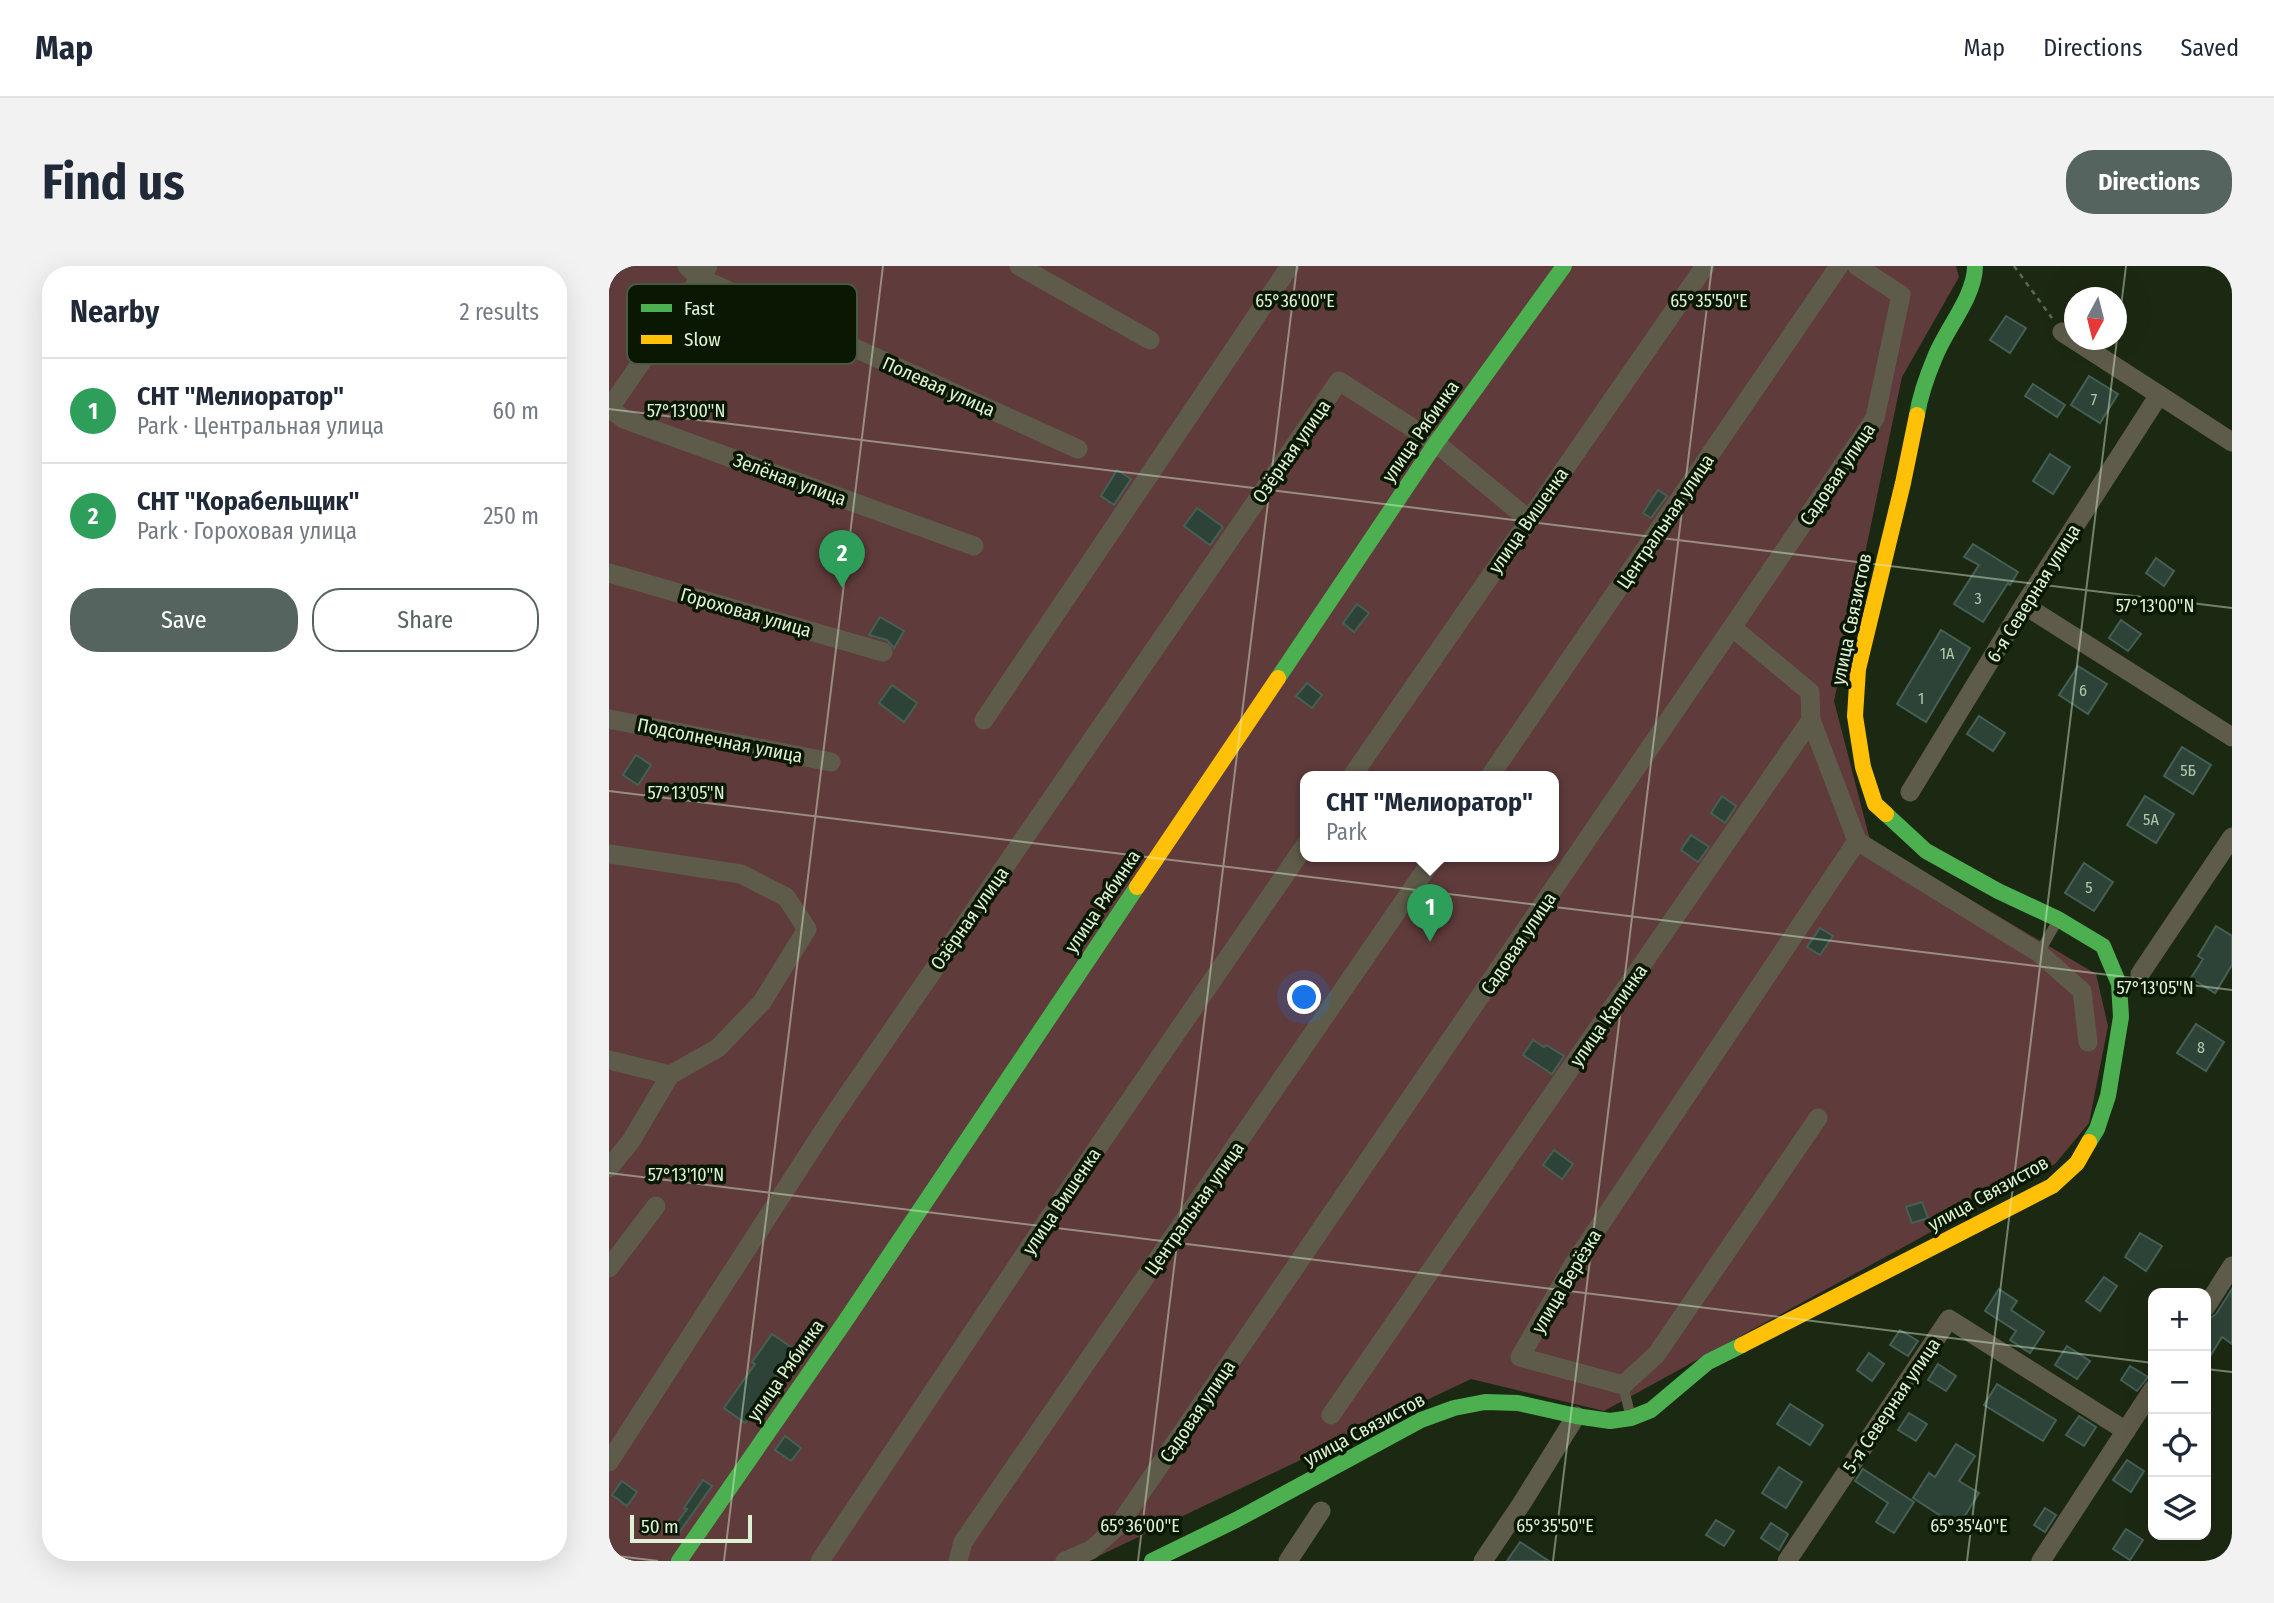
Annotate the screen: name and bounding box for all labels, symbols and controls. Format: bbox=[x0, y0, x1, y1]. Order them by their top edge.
text: Map bbox=[35, 28, 93, 68]
text: Map bbox=[1964, 34, 2005, 62]
text: Directions bbox=[2043, 34, 2142, 62]
text: Saved bbox=[2180, 34, 2239, 62]
button: Directions bbox=[2066, 150, 2232, 214]
text: Find us bbox=[42, 153, 185, 212]
legend bbox=[627, 284, 857, 364]
north arrow bbox=[2064, 287, 2127, 350]
text: 65°36'00"E bbox=[1255, 290, 1335, 312]
text: 65°35'50"E bbox=[1670, 290, 1748, 312]
text: Nearby bbox=[70, 294, 159, 330]
text: Fast bbox=[684, 297, 715, 320]
text: 2 results bbox=[459, 298, 539, 326]
text: Slow bbox=[684, 328, 721, 351]
street label: Полевая улица bbox=[879, 351, 999, 421]
street label: улица Рябинка bbox=[1377, 376, 1464, 487]
text: СНТ "Мелиоратор" bbox=[137, 381, 344, 412]
house number: 7 bbox=[2091, 390, 2098, 409]
street label: Озёрная улица bbox=[1247, 395, 1335, 507]
text: 1 bbox=[88, 397, 98, 425]
text: 60 m bbox=[493, 397, 539, 425]
text: 57°13'00"N bbox=[647, 400, 725, 422]
text: Park · Центральная улица bbox=[137, 412, 384, 440]
street label: Садовая улица bbox=[1795, 419, 1880, 530]
street label: Зелёная улица bbox=[730, 448, 849, 511]
street label: Центральная улица bbox=[1612, 450, 1719, 593]
street label: улица Вишенка bbox=[1484, 463, 1573, 578]
text: СНТ "Корабельщик" bbox=[137, 486, 360, 517]
text: 2 bbox=[88, 502, 98, 530]
text: 250 m bbox=[483, 502, 539, 530]
text: Park · Гороховая улица bbox=[137, 517, 357, 545]
street label: 6-я Северная улица bbox=[1982, 520, 2085, 667]
pin: 2 bbox=[819, 530, 865, 588]
street label: улица Связистов bbox=[1826, 551, 1877, 687]
street label: Гороховая улица bbox=[678, 583, 814, 642]
button: Save bbox=[70, 588, 298, 652]
button: Share bbox=[312, 588, 539, 652]
house number: 3 bbox=[1974, 589, 1982, 608]
text: 57°13'00"N bbox=[2116, 595, 2194, 617]
house number: 1А bbox=[1940, 644, 1955, 663]
house number: 6 bbox=[2079, 681, 2087, 700]
house number: 1 bbox=[1918, 689, 1924, 708]
street label: Подсолнечная улица bbox=[635, 713, 805, 768]
house number: 5Б bbox=[2180, 761, 2196, 780]
popup bbox=[1300, 771, 1559, 862]
text: 57°13'05"N bbox=[647, 782, 725, 804]
text: СНТ "Мелиоратор" bbox=[1326, 787, 1533, 818]
house number: 5А bbox=[2143, 810, 2159, 829]
text: Park bbox=[1326, 818, 1367, 846]
street label: улица Рябинка bbox=[1060, 846, 1145, 957]
street label: Озёрная улица bbox=[925, 862, 1013, 974]
house number: 5 bbox=[2085, 878, 2093, 897]
pin: 1 bbox=[1407, 884, 1453, 942]
street label: Садовая улица bbox=[1476, 888, 1561, 999]
street label: улица Калинка bbox=[1565, 960, 1652, 1071]
text: 57°13'05"N bbox=[2116, 977, 2194, 999]
your location bbox=[1287, 980, 1321, 1014]
house number: 8 bbox=[2197, 1038, 2205, 1057]
street label: Центральная улица bbox=[1140, 1137, 1249, 1279]
street label: улица Вишенка bbox=[1017, 1144, 1106, 1259]
street label: улица Связистов bbox=[1924, 1151, 2052, 1236]
text: 57°13'10"N bbox=[648, 1164, 724, 1186]
street label: улица Берёзка bbox=[1526, 1225, 1606, 1337]
map controls bbox=[2148, 1288, 2211, 1540]
button: + bbox=[2148, 1288, 2211, 1351]
street label: улица Рябинка bbox=[742, 1315, 829, 1426]
street label: 5-я Северная улица bbox=[1838, 1333, 1945, 1477]
button: − bbox=[2148, 1351, 2211, 1414]
street label: Садовая улица bbox=[1155, 1356, 1240, 1467]
street label: улица Связистов bbox=[1300, 1388, 1429, 1471]
button: locate bbox=[2148, 1414, 2211, 1477]
button: layers bbox=[2148, 1477, 2211, 1540]
scale bar bbox=[630, 1512, 753, 1544]
text: 50 m bbox=[641, 1515, 679, 1538]
text: 65°36'00"E bbox=[1100, 1515, 1180, 1537]
text: 65°35'50"E bbox=[1516, 1515, 1594, 1537]
text: 65°35'40"E bbox=[1930, 1515, 2008, 1537]

